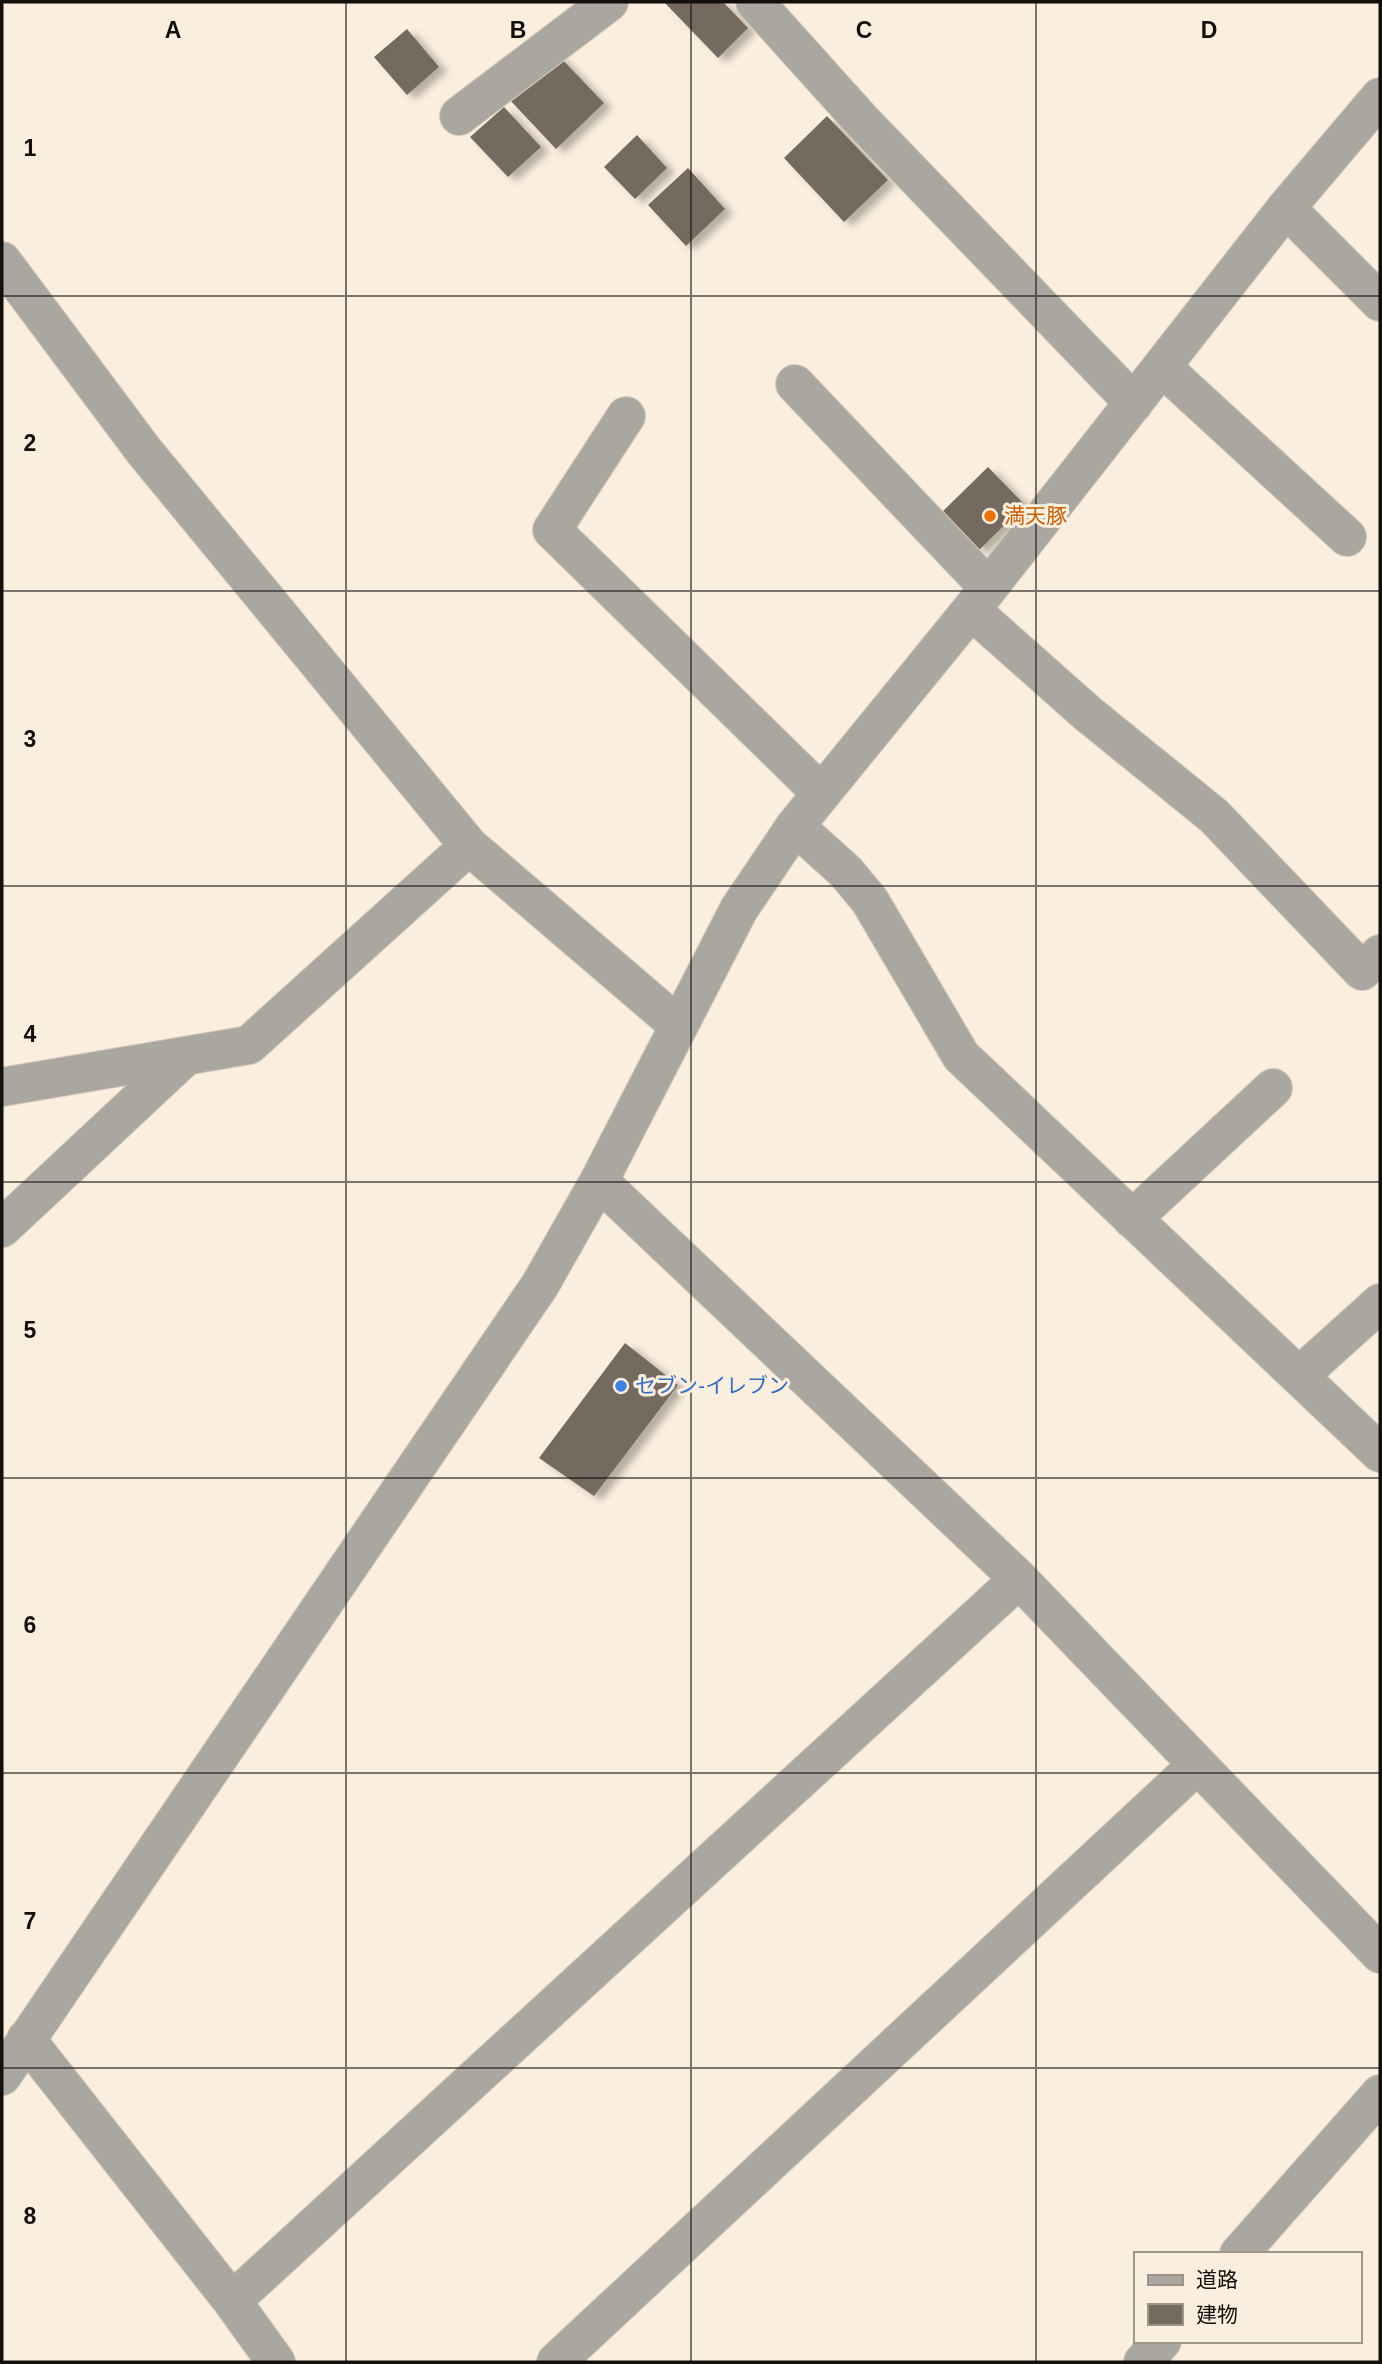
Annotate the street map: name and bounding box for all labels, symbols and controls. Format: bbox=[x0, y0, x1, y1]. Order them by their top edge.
text: A bbox=[165, 17, 181, 43]
text: B bbox=[510, 17, 526, 43]
text: C bbox=[856, 17, 872, 43]
text: D bbox=[1201, 17, 1217, 43]
text: 1 bbox=[24, 135, 37, 161]
text: 2 bbox=[24, 430, 36, 456]
place label: 満天豚 bbox=[1004, 504, 1067, 527]
marker: 満天豚 bbox=[982, 508, 998, 524]
text: 3 bbox=[24, 726, 36, 752]
text: 4 bbox=[24, 1021, 37, 1047]
text: 5 bbox=[24, 1317, 37, 1343]
place label: セブン-イレブン bbox=[635, 1374, 789, 1397]
marker: セブン-イレブン bbox=[613, 1378, 629, 1394]
text: 6 bbox=[24, 1612, 36, 1638]
text: 7 bbox=[24, 1908, 36, 1934]
text: 8 bbox=[24, 2203, 37, 2229]
legend bbox=[1134, 2252, 1361, 2343]
text: 道路 bbox=[1196, 2268, 1238, 2291]
text: 建物 bbox=[1196, 2303, 1238, 2326]

